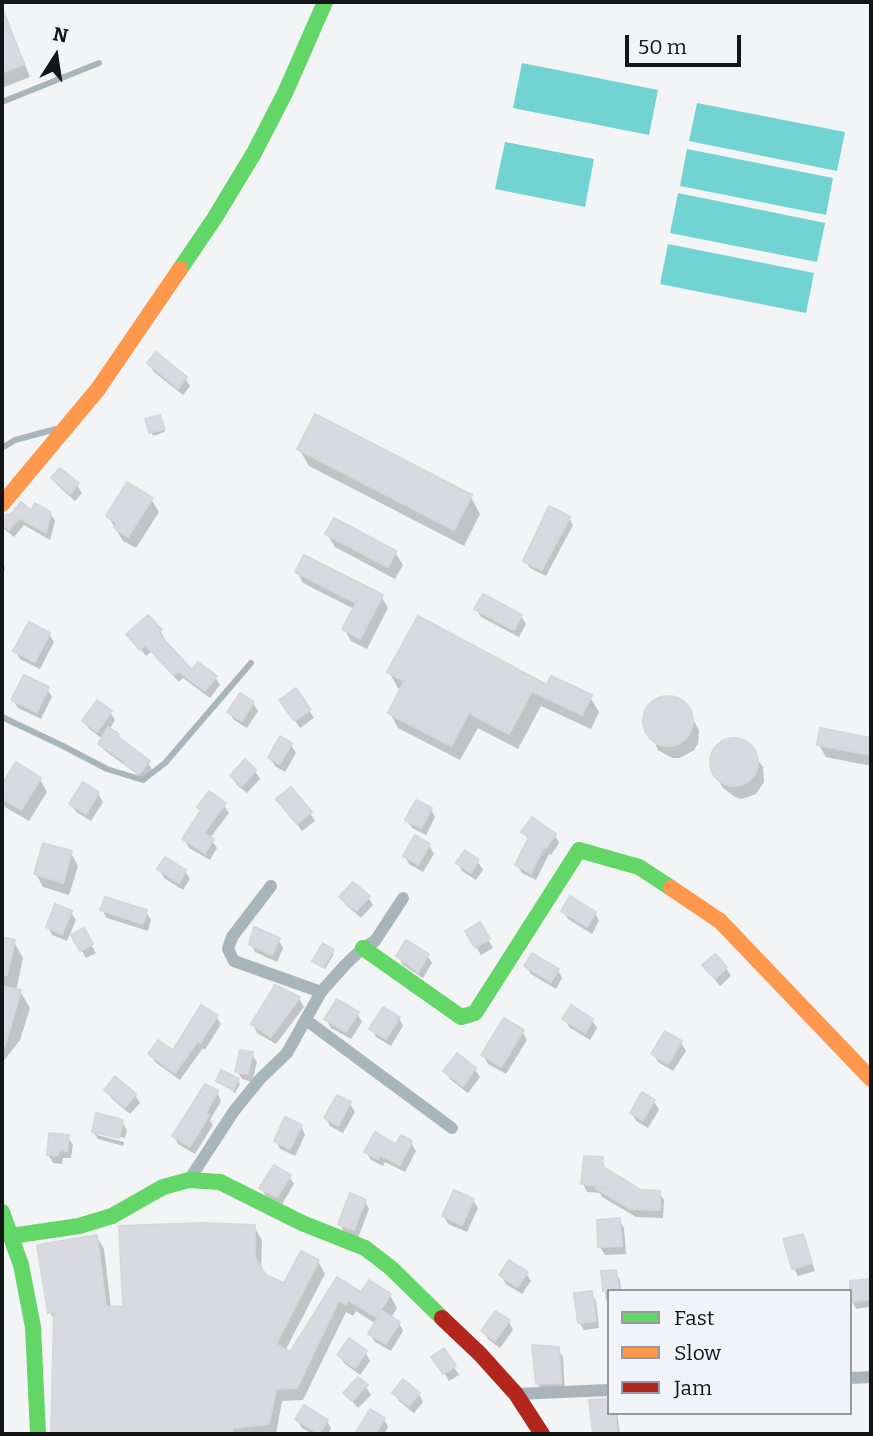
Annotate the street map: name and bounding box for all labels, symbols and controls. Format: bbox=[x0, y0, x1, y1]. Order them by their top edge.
north arrow bbox=[21, 21, 91, 91]
scale bar bbox=[628, 21, 744, 65]
text: N bbox=[51, 22, 70, 48]
text: 50 m bbox=[638, 34, 687, 60]
legend bbox=[607, 1289, 852, 1415]
text: Fast bbox=[674, 1305, 714, 1331]
text: Slow bbox=[674, 1340, 721, 1366]
text: Jam bbox=[674, 1375, 712, 1401]

